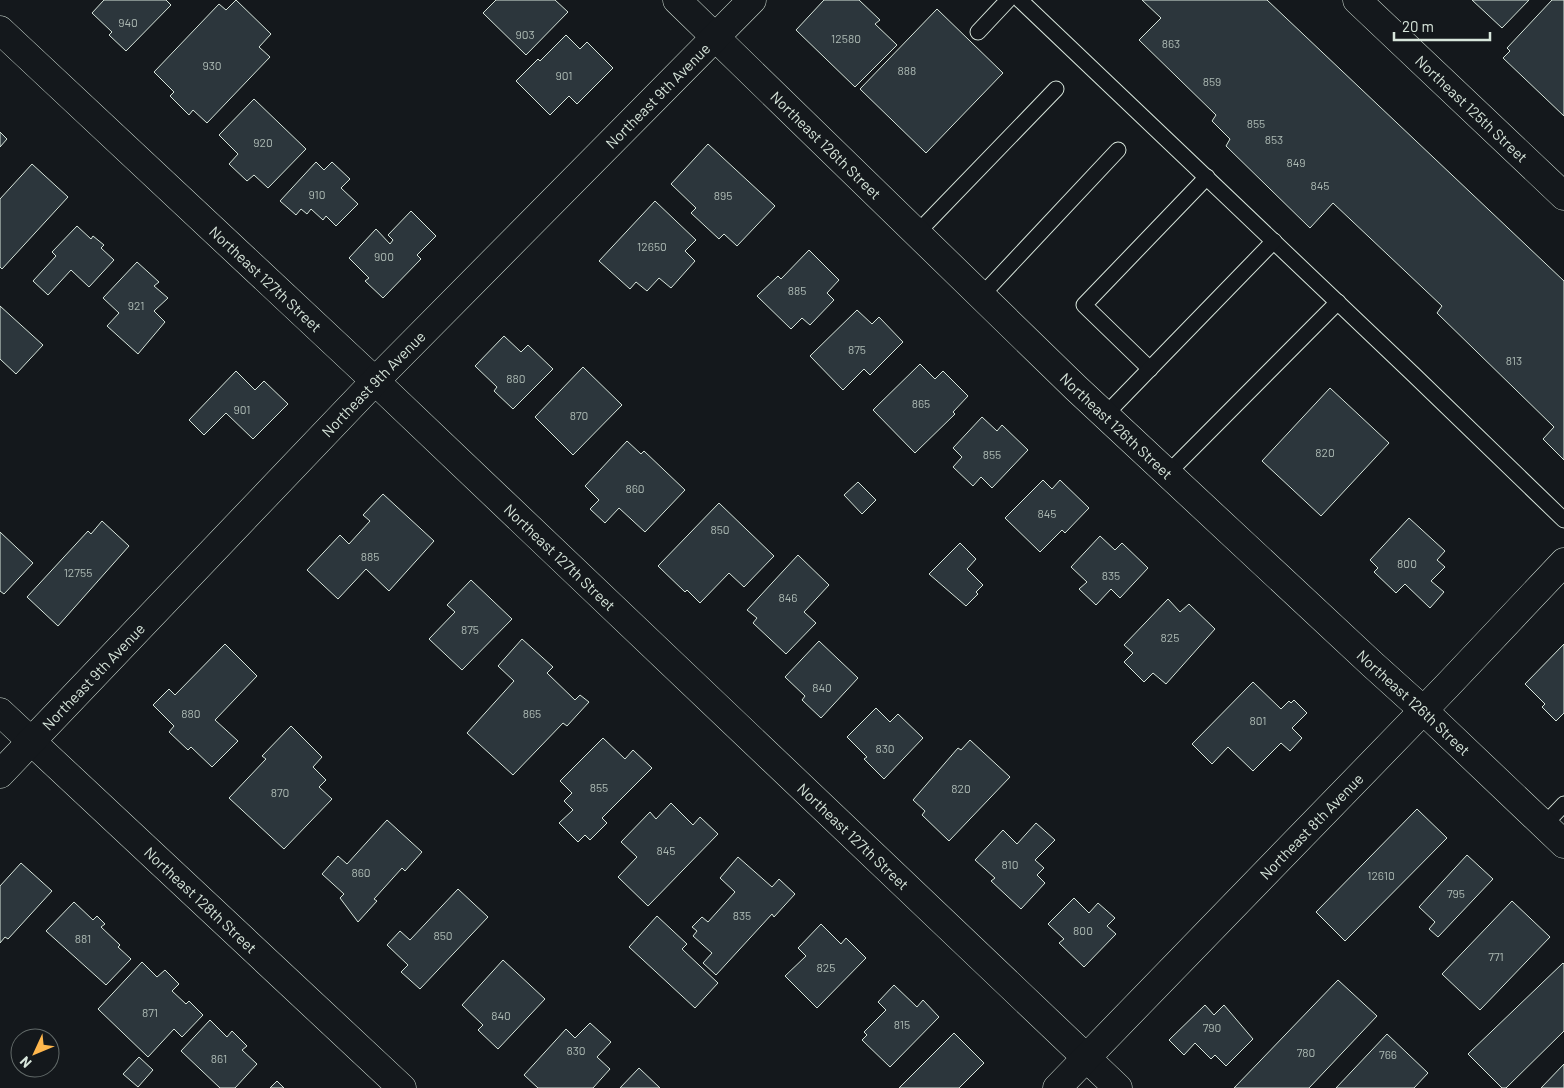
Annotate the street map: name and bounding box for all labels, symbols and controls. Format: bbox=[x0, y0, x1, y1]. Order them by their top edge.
scale bar bbox=[1394, 10, 1490, 42]
house number: 940 bbox=[118, 15, 138, 29]
text: 20 m bbox=[1402, 17, 1434, 35]
house number: 903 bbox=[515, 27, 535, 41]
house number: 12580 bbox=[831, 31, 861, 45]
house number: 863 bbox=[1162, 36, 1180, 50]
street label: Northeast 9th Avenue bbox=[602, 39, 714, 152]
street label: Northeast 125th Street bbox=[1412, 51, 1531, 166]
house number: 930 bbox=[202, 58, 222, 72]
house number: 888 bbox=[898, 63, 916, 77]
house number: 901 bbox=[556, 68, 572, 82]
house number: 859 bbox=[1203, 74, 1221, 88]
street label: Northeast 126th Street bbox=[767, 87, 885, 203]
house number: 855 bbox=[1247, 116, 1265, 130]
house number: 853 bbox=[1265, 132, 1283, 146]
house number: 920 bbox=[253, 135, 273, 149]
house number: 849 bbox=[1286, 155, 1306, 169]
house number: 845 bbox=[1310, 178, 1330, 192]
house number: 910 bbox=[309, 187, 326, 201]
house number: 895 bbox=[714, 188, 732, 202]
street label: Northeast 127th Street bbox=[206, 222, 325, 335]
house number: 12650 bbox=[637, 239, 667, 253]
house number: 900 bbox=[374, 249, 394, 263]
house number: 885 bbox=[788, 283, 806, 297]
house number: 921 bbox=[128, 298, 144, 312]
street label: Northeast 9th Avenue bbox=[318, 327, 429, 440]
house number: 875 bbox=[848, 342, 866, 356]
house number: 813 bbox=[1506, 353, 1522, 367]
street label: Northeast 126th Street bbox=[1057, 369, 1177, 483]
house number: 880 bbox=[506, 371, 526, 385]
house number: 865 bbox=[912, 396, 930, 410]
house number: 901 bbox=[234, 402, 250, 416]
house number: 870 bbox=[570, 408, 588, 422]
house number: 820 bbox=[1315, 445, 1335, 459]
house number: 855 bbox=[983, 447, 1001, 461]
house number: 860 bbox=[625, 481, 645, 495]
street label: Northeast 127th Street bbox=[501, 500, 619, 614]
house number: 845 bbox=[1037, 506, 1057, 520]
house number: 850 bbox=[710, 522, 730, 536]
house number: 885 bbox=[361, 549, 379, 563]
house number: 800 bbox=[1397, 556, 1417, 570]
house number: 12755 bbox=[64, 565, 92, 579]
house number: 835 bbox=[1102, 568, 1120, 582]
house number: 846 bbox=[778, 590, 798, 604]
street label: Northeast 9th Avenue bbox=[38, 619, 148, 733]
house number: 875 bbox=[461, 622, 479, 636]
house number: 825 bbox=[1161, 630, 1179, 644]
street label: Northeast 126th Street bbox=[1353, 646, 1474, 759]
house number: 840 bbox=[812, 680, 832, 694]
house number: 880 bbox=[181, 706, 201, 720]
house number: 865 bbox=[523, 706, 541, 720]
house number: 801 bbox=[1250, 713, 1266, 727]
house number: 830 bbox=[875, 741, 895, 755]
street label: Northeast 8th Avenue bbox=[1256, 769, 1367, 883]
street label: Northeast 127th Street bbox=[794, 779, 913, 893]
house number: 855 bbox=[590, 780, 608, 794]
house number: 820 bbox=[951, 781, 971, 795]
house number: 870 bbox=[271, 785, 289, 799]
street label: Northeast 128th Street bbox=[141, 843, 261, 957]
house number: 845 bbox=[656, 843, 676, 857]
house number: 810 bbox=[1002, 857, 1018, 871]
house number: 860 bbox=[351, 865, 371, 879]
house number: 12610 bbox=[1367, 868, 1395, 882]
house number: 795 bbox=[1447, 886, 1465, 900]
house number: 835 bbox=[733, 908, 751, 922]
house number: 800 bbox=[1073, 923, 1093, 937]
house number: 850 bbox=[433, 928, 453, 942]
house number: 881 bbox=[75, 931, 91, 945]
house number: 771 bbox=[1488, 949, 1504, 963]
house number: 825 bbox=[817, 960, 835, 974]
house number: 871 bbox=[142, 1005, 158, 1019]
house number: 840 bbox=[491, 1008, 511, 1022]
house number: 815 bbox=[894, 1017, 910, 1031]
house number: 790 bbox=[1203, 1020, 1221, 1034]
north arrow bbox=[10, 1028, 60, 1078]
house number: 830 bbox=[566, 1043, 586, 1057]
house number: 780 bbox=[1297, 1045, 1315, 1059]
house number: 766 bbox=[1379, 1047, 1397, 1061]
house number: 861 bbox=[211, 1051, 227, 1065]
text: N bbox=[16, 1053, 35, 1072]

